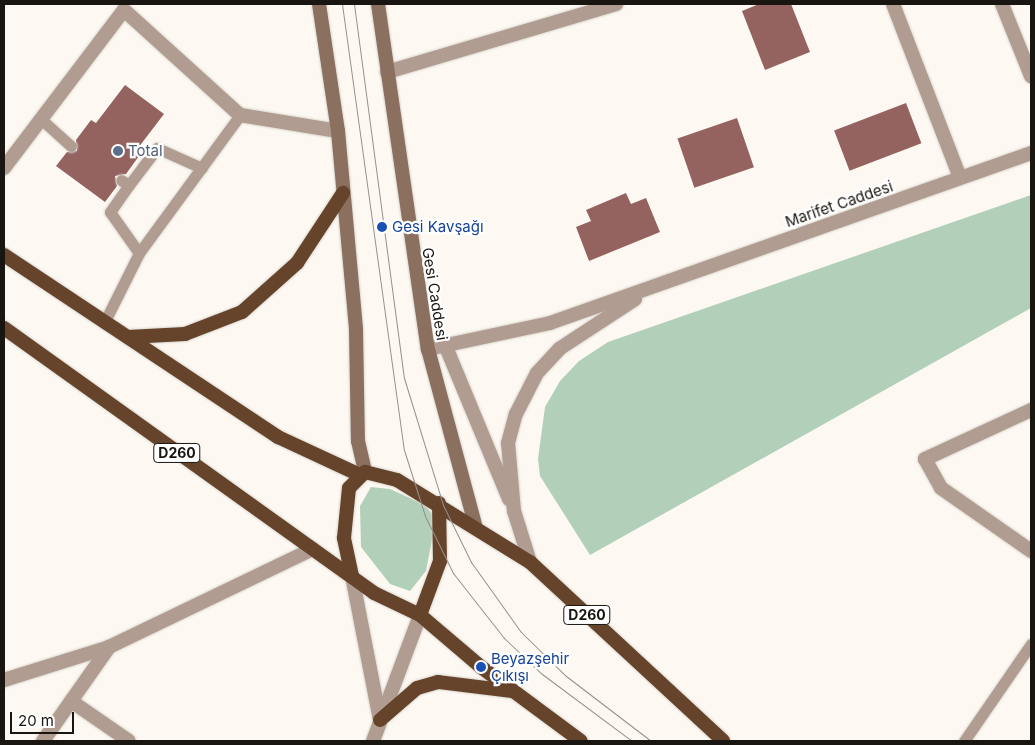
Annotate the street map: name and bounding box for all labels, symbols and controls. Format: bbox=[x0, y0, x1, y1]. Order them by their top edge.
place label: Total bbox=[128, 142, 163, 160]
marker: Total bbox=[112, 145, 124, 157]
street label: Marifet Caddesi bbox=[783, 177, 895, 231]
place label: Gesi Kavşağı bbox=[392, 218, 484, 236]
marker: Gesi Kavşağı bbox=[376, 221, 388, 233]
street label: Gesi Caddesi bbox=[419, 246, 451, 342]
road number: D260 bbox=[153, 442, 201, 464]
road number: D260 bbox=[563, 604, 611, 626]
place label: Beyazşehir Çıkışı bbox=[491, 649, 569, 684]
marker: Beyazşehir Çıkışı bbox=[475, 661, 487, 673]
scale bar bbox=[12, 702, 76, 734]
text: 20 m bbox=[18, 711, 54, 730]

